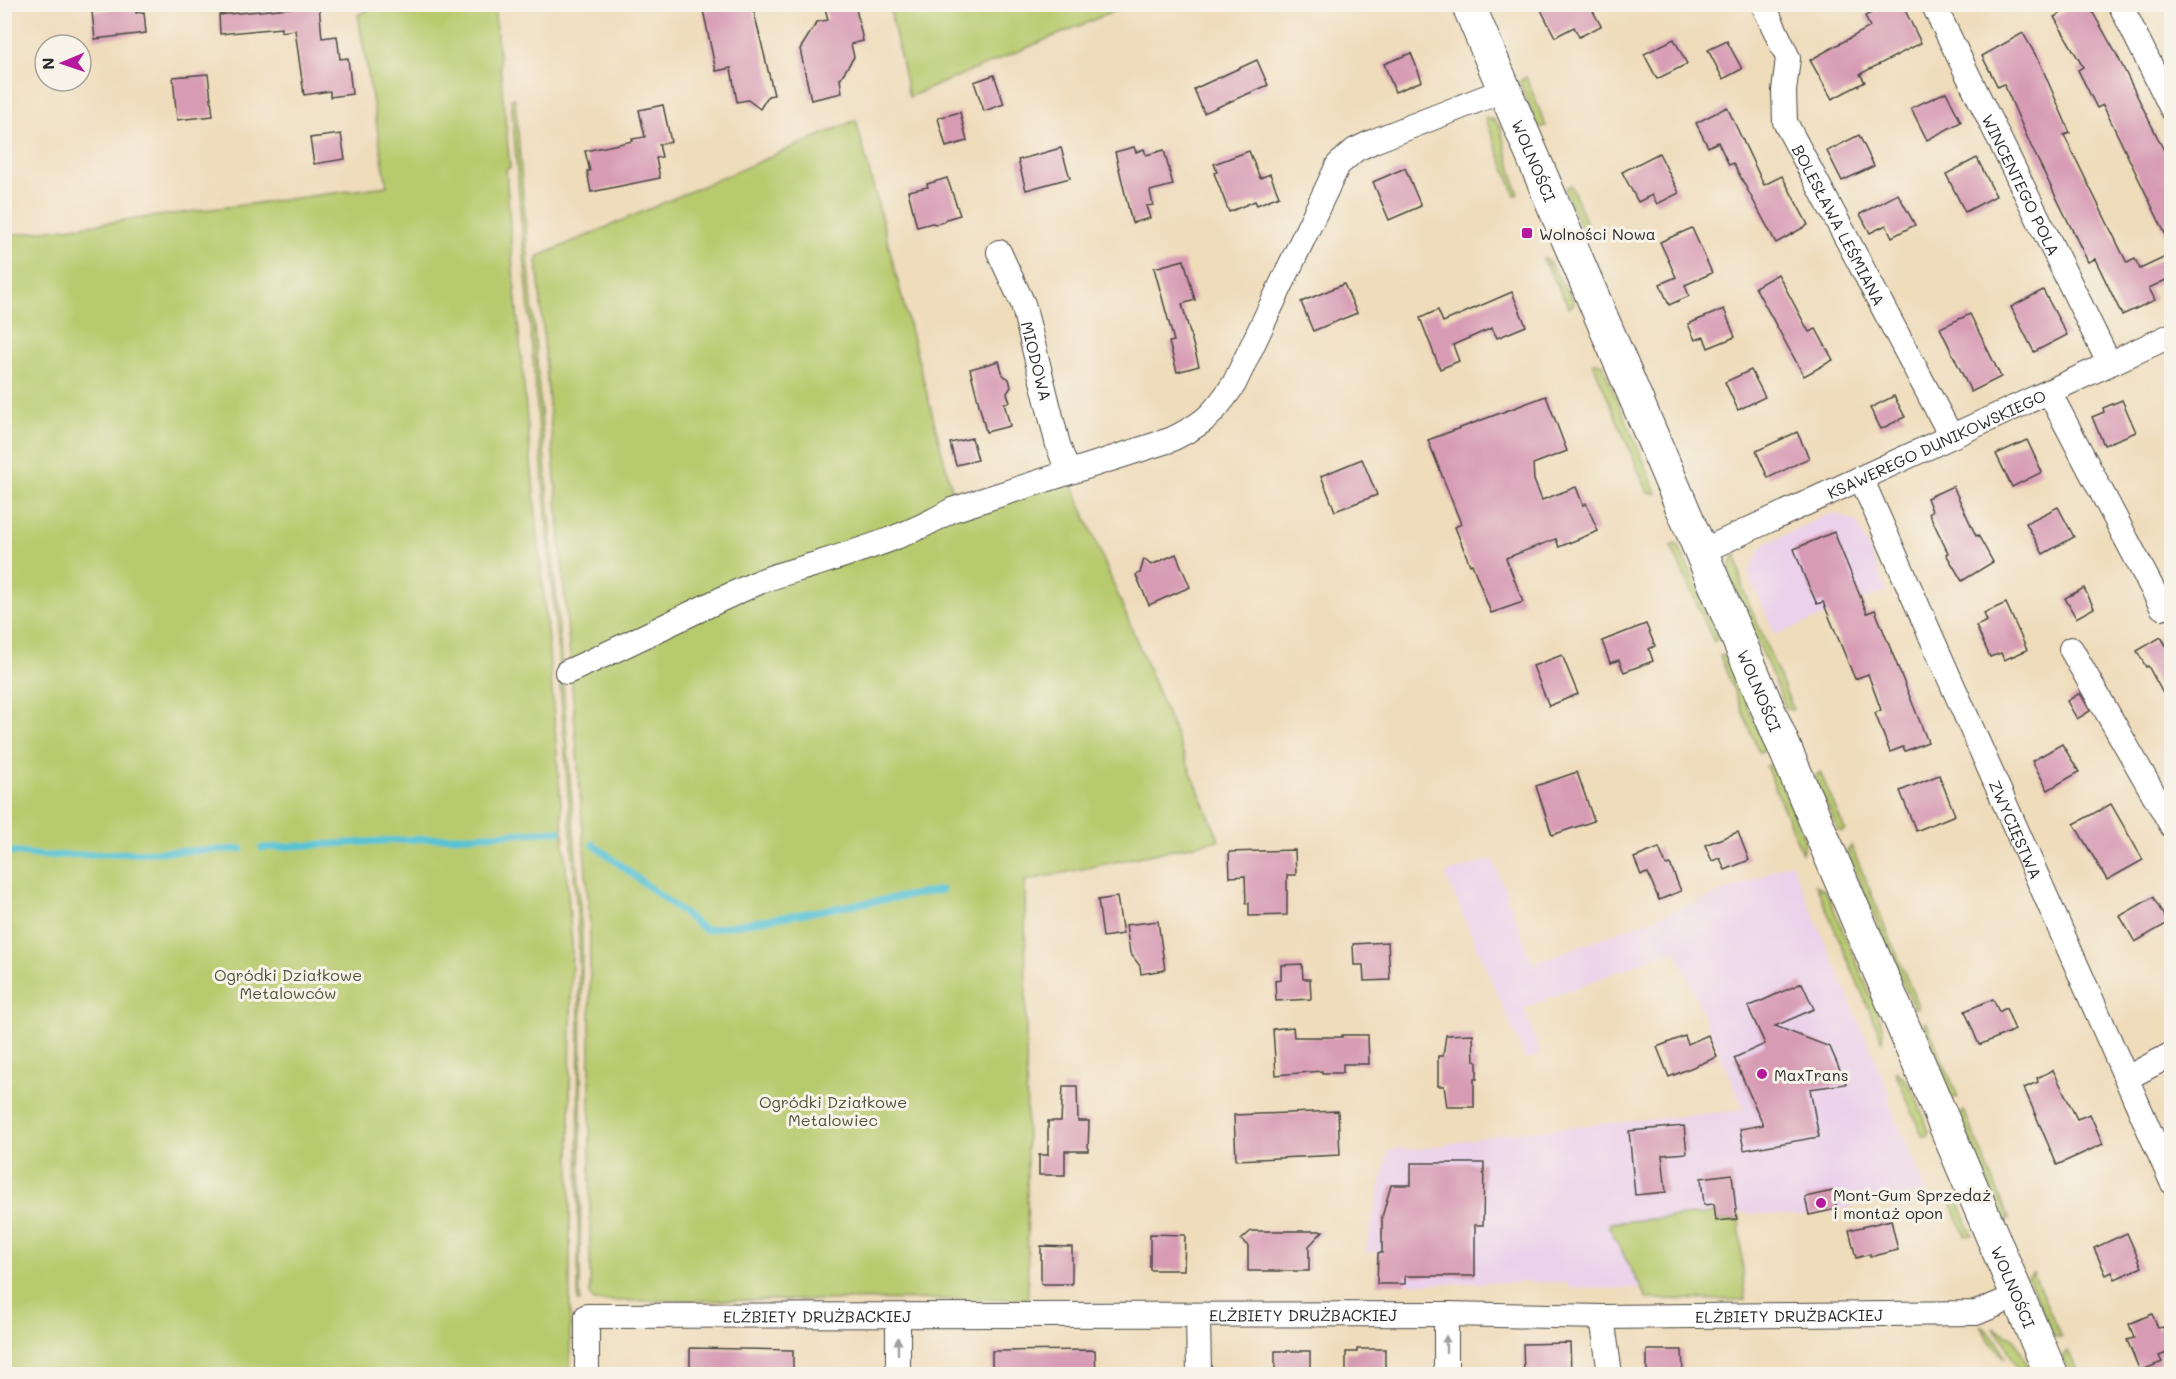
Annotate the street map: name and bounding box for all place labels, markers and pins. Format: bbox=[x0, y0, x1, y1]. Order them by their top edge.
place label: Wolności Nowa bbox=[1539, 223, 1656, 244]
marker: Wolności Nowa bbox=[1520, 226, 1534, 240]
place label: MaxTrans bbox=[1774, 1064, 1848, 1085]
marker: MaxTrans bbox=[1755, 1067, 1769, 1081]
place label: Mont-Gum Sprzedaż i montaż opon bbox=[1833, 1184, 1991, 1223]
marker: Mont-Gum Sprzedaż i montaż opon bbox=[1814, 1196, 1828, 1210]

